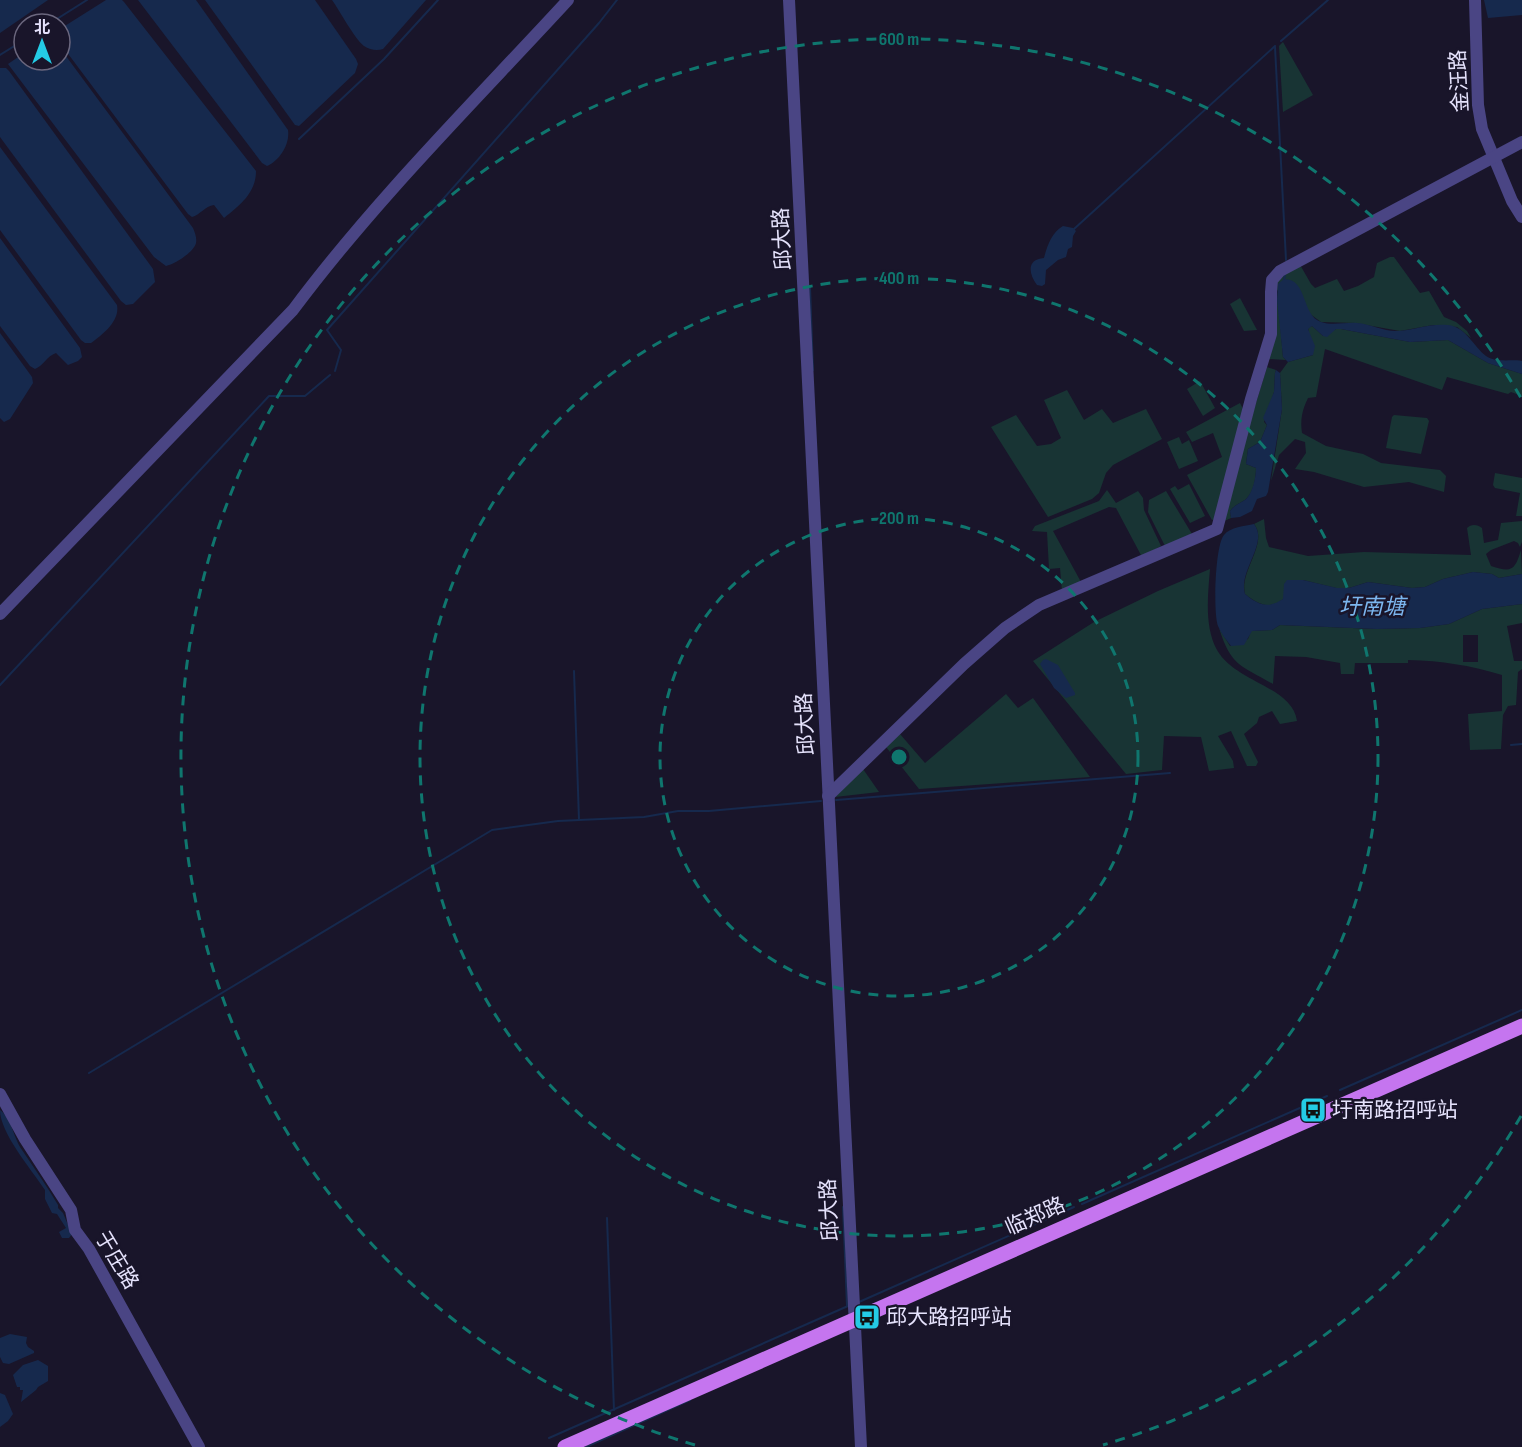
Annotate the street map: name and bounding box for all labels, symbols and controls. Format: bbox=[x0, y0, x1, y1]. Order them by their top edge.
north arrow bbox=[12, 12, 72, 72]
text: 北 bbox=[34, 19, 50, 38]
text: 600 m bbox=[879, 29, 919, 50]
street label: 金汪路 bbox=[1445, 49, 1474, 113]
street label: 邱大路 bbox=[768, 207, 797, 271]
text: 400 m bbox=[879, 268, 919, 289]
text: 200 m bbox=[879, 508, 919, 529]
water label: 圩南塘 bbox=[1339, 594, 1409, 621]
street label: 邱大路 bbox=[791, 692, 820, 756]
centre of rings bbox=[889, 747, 909, 767]
bus stop icon: 圩南路招呼站 bbox=[1298, 1095, 1328, 1125]
place label: 圩南路招呼站 bbox=[1332, 1098, 1458, 1123]
street label: 邱大路 bbox=[815, 1178, 844, 1242]
street label: 临郑路 bbox=[1001, 1192, 1069, 1241]
street label: 于庄路 bbox=[90, 1227, 144, 1294]
bus stop icon: 邱大路招呼站 bbox=[852, 1302, 882, 1332]
place label: 邱大路招呼站 bbox=[886, 1305, 1012, 1330]

